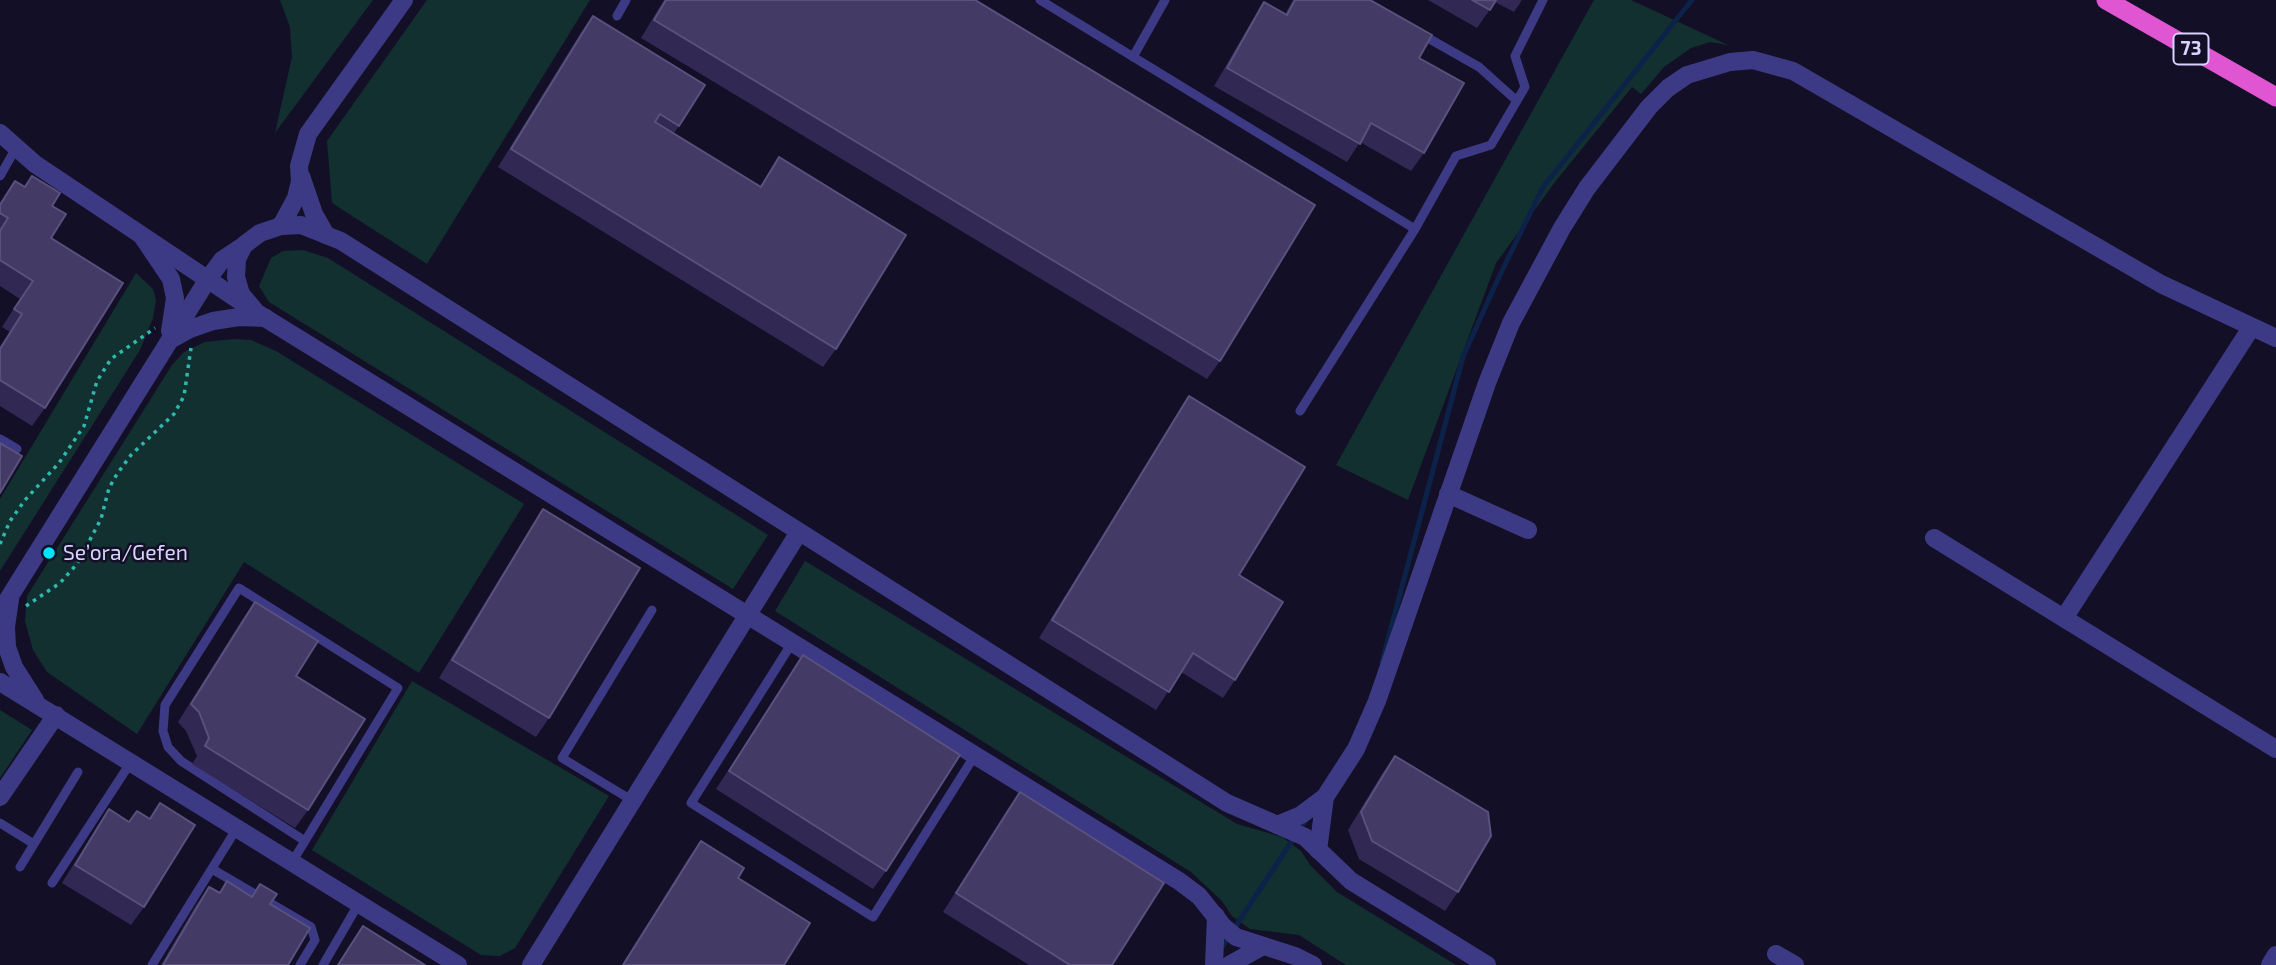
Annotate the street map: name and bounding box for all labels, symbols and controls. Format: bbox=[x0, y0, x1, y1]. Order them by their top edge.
road number: 73 bbox=[2174, 34, 2208, 64]
place label: Se’ora/Gefen bbox=[63, 540, 188, 566]
marker: Se’ora/Gefen bbox=[41, 545, 57, 561]

